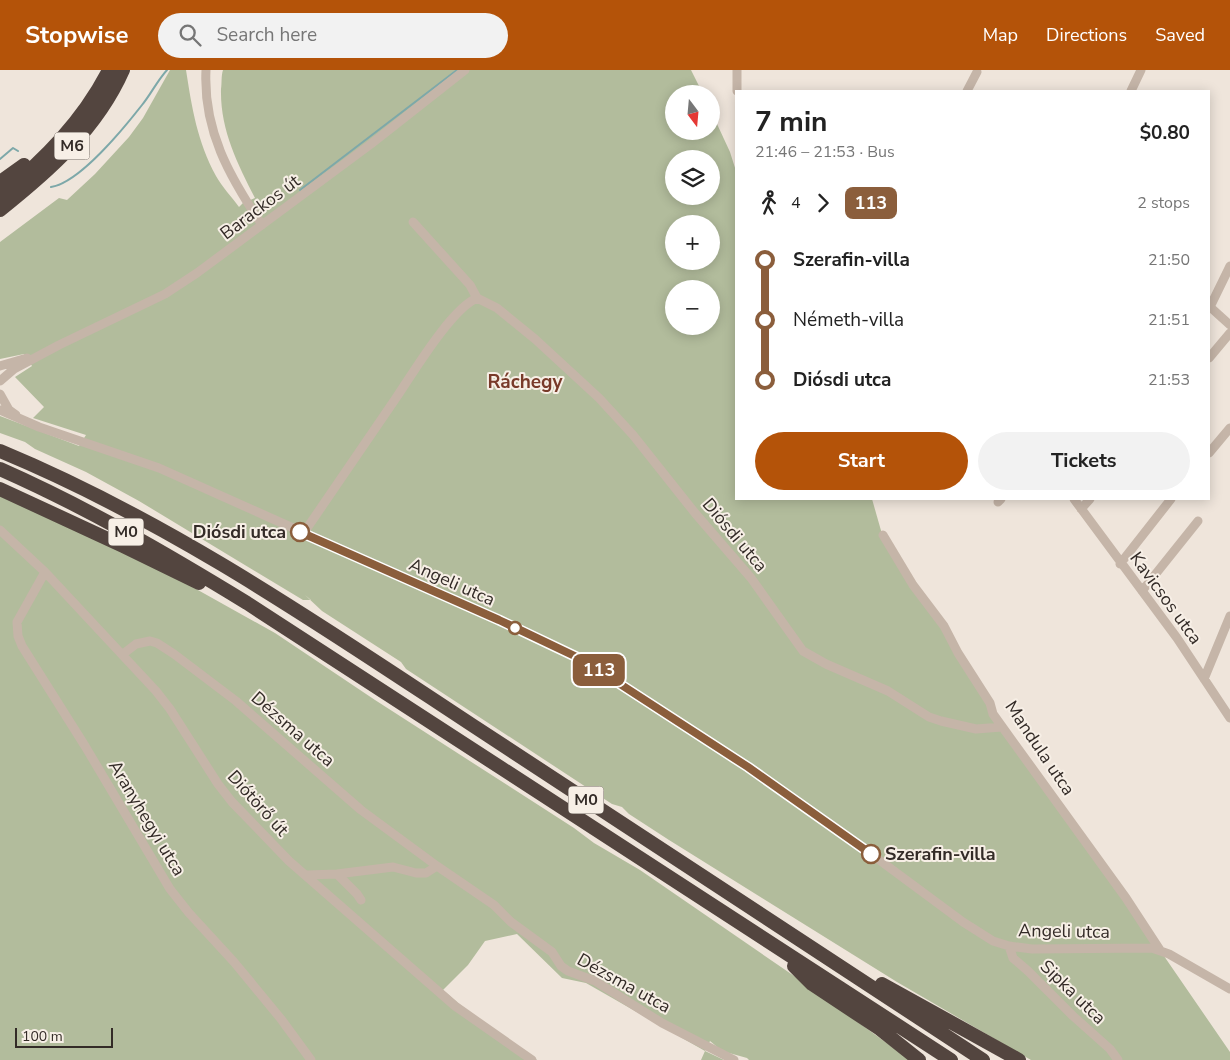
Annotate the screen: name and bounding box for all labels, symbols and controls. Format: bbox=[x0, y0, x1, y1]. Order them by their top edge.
search box bbox=[158, 13, 508, 58]
text: Stopwise bbox=[25, 19, 128, 51]
icon: search bbox=[176, 21, 204, 49]
text: Search here bbox=[216, 22, 317, 48]
text: Map bbox=[983, 23, 1018, 47]
text: Directions bbox=[1046, 23, 1127, 47]
text: Saved bbox=[1155, 23, 1205, 47]
north arrow bbox=[665, 85, 720, 140]
map controls bbox=[665, 85, 720, 335]
text: 7 min bbox=[755, 103, 827, 141]
text: $0.80 bbox=[1140, 120, 1190, 146]
road number: M6 bbox=[54, 132, 90, 160]
text: 21:46 – 21:53 · Bus bbox=[755, 141, 895, 163]
button: layers bbox=[665, 150, 720, 205]
street label: Barackos út bbox=[215, 169, 305, 245]
icon: walk bbox=[755, 189, 783, 217]
icon: forward bbox=[809, 189, 837, 217]
text: 113 bbox=[855, 191, 887, 215]
text: 4 bbox=[791, 192, 801, 214]
text: 2 stops bbox=[1137, 192, 1190, 214]
button: + bbox=[665, 215, 720, 270]
text: Szerafin-villa bbox=[793, 247, 910, 273]
text: 21:50 bbox=[1148, 249, 1190, 271]
button: − bbox=[665, 280, 720, 335]
text: Németh-villa bbox=[793, 307, 904, 333]
text: 21:51 bbox=[1148, 309, 1190, 331]
text: Diósdi utca bbox=[793, 367, 891, 393]
district label: Ráchegy bbox=[487, 369, 564, 395]
text: 21:53 bbox=[1148, 369, 1190, 391]
button: Start bbox=[755, 432, 968, 490]
button: Tickets bbox=[978, 432, 1190, 490]
street label: Diósdi utca bbox=[697, 493, 773, 577]
road number: M0 bbox=[108, 518, 144, 546]
place label: Diósdi utca bbox=[193, 520, 286, 544]
marker: Diósdi utca bbox=[290, 522, 310, 542]
street label: Kavicsos utca bbox=[1124, 547, 1208, 649]
street label: Angeli utca bbox=[405, 552, 499, 612]
unlabelled marker bbox=[508, 621, 522, 635]
line badge: 113 bbox=[570, 654, 628, 686]
text: 113 bbox=[583, 658, 615, 682]
street label: Dézsma utca bbox=[246, 686, 340, 772]
street label: Mandula utca bbox=[999, 696, 1081, 800]
street label: Aranyhegyi utca bbox=[103, 756, 191, 880]
street label: Diótörő út bbox=[222, 765, 294, 842]
road number: M0 bbox=[568, 786, 604, 814]
place label: Szerafin-villa bbox=[885, 842, 996, 866]
marker: Szerafin-villa bbox=[861, 844, 881, 864]
street label: Angeli utca bbox=[1018, 918, 1110, 944]
street label: Dézsma utca bbox=[573, 947, 675, 1019]
street label: Sipka utca bbox=[1035, 955, 1111, 1029]
scale bar bbox=[15, 1025, 112, 1048]
text: 100 m bbox=[22, 1027, 63, 1046]

